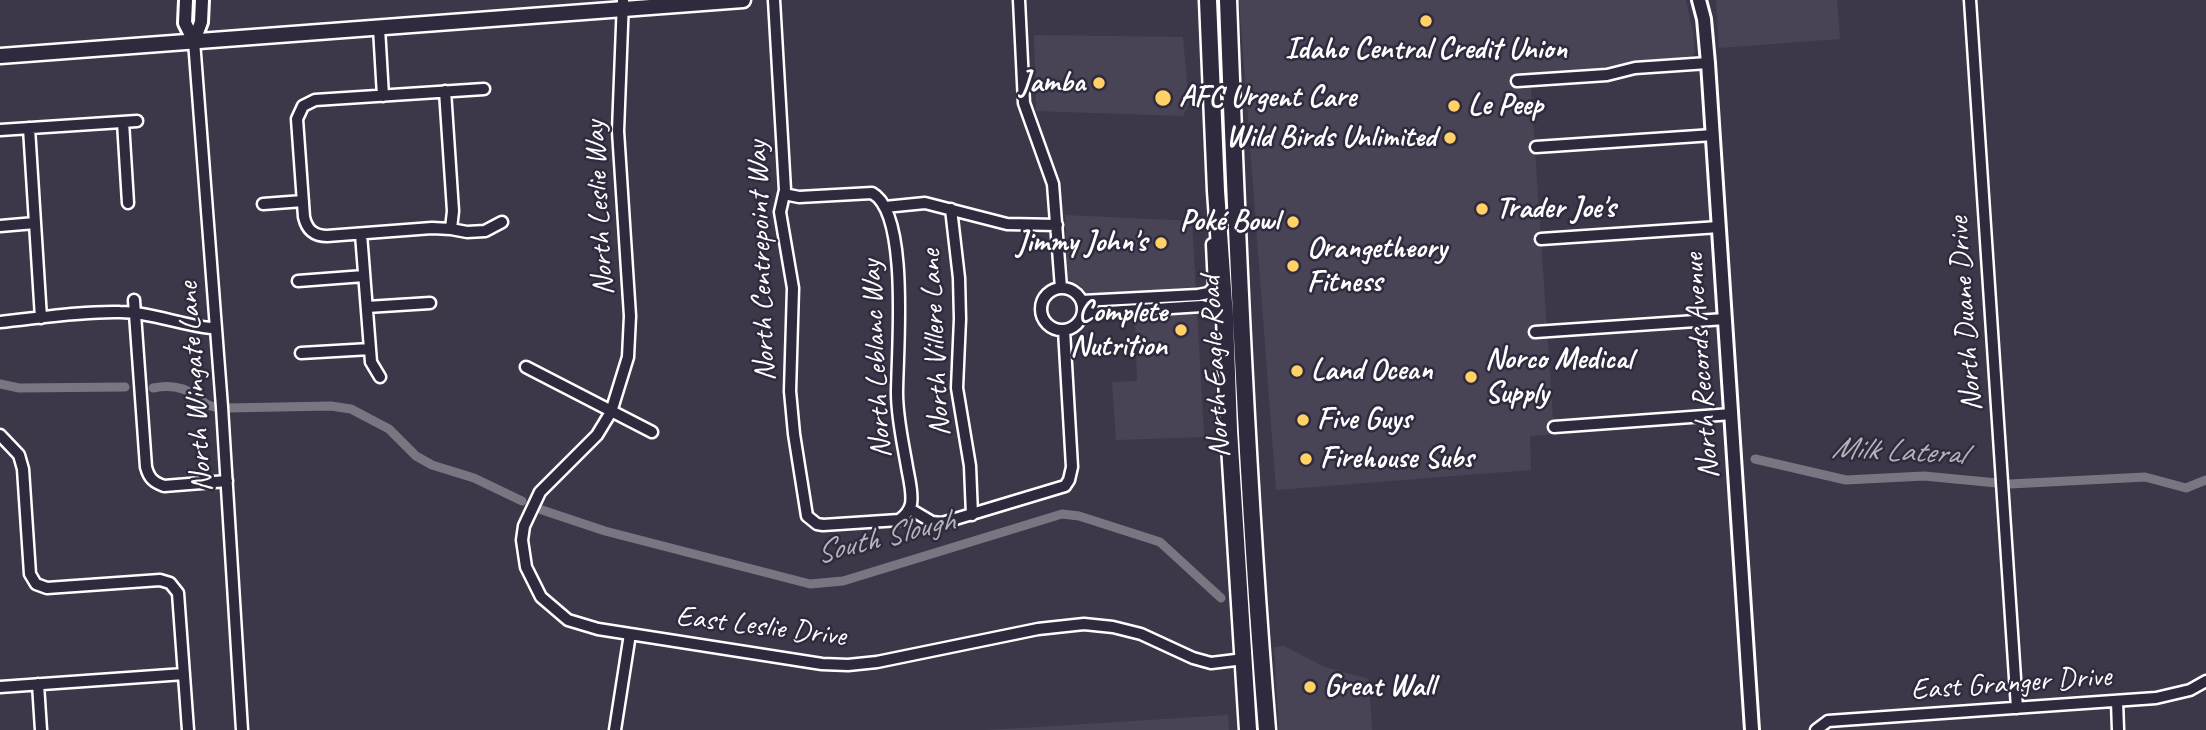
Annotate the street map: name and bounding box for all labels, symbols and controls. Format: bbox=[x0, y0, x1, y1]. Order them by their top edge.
marker: Idaho Central Credit Union bbox=[1418, 13, 1434, 29]
place label: Idaho Central Credit Union bbox=[1285, 32, 1567, 68]
place label: Jamba bbox=[1020, 65, 1085, 101]
marker: Jamba bbox=[1091, 75, 1107, 91]
place label: AFC Urgent Care bbox=[1179, 80, 1356, 116]
marker: AFC Urgent Care bbox=[1153, 88, 1173, 108]
place label: Le Peep bbox=[1468, 88, 1543, 124]
marker: Le Peep bbox=[1446, 98, 1462, 114]
street label: North Leslie Way bbox=[577, 120, 623, 296]
place label: Wild Birds Unlimited bbox=[1226, 120, 1436, 156]
marker: Wild Birds Unlimited bbox=[1442, 130, 1458, 146]
street label: North Centrepoint Way bbox=[740, 140, 784, 382]
place label: Trader Joe's bbox=[1496, 191, 1616, 227]
marker: Trader Joe's bbox=[1474, 201, 1490, 217]
place label: Poké Bowl bbox=[1180, 204, 1279, 240]
marker: Poké Bowl bbox=[1285, 214, 1301, 230]
street label: North Duane Drive bbox=[1941, 215, 1991, 413]
place label: Jimmy John's bbox=[1016, 225, 1147, 261]
place label: Orangetheory Fitness bbox=[1307, 231, 1447, 302]
marker: Jimmy John's bbox=[1153, 235, 1169, 251]
street label: North Villere Lane bbox=[913, 249, 959, 437]
street label: North Records Avenue bbox=[1676, 252, 1728, 480]
marker: Orangetheory Fitness bbox=[1285, 258, 1301, 274]
street label: North Leblanc Way bbox=[854, 259, 900, 459]
street label: North Eagle Road bbox=[1193, 275, 1239, 459]
street label: North Wingate Lane bbox=[171, 281, 221, 493]
place label: Complete Nutrition bbox=[1070, 295, 1167, 366]
marker: Complete Nutrition bbox=[1173, 322, 1189, 338]
place label: Norco Medical Supply bbox=[1485, 342, 1633, 412]
place label: Land Ocean bbox=[1311, 353, 1432, 389]
marker: Land Ocean bbox=[1289, 363, 1305, 379]
marker: Norco Medical Supply bbox=[1463, 369, 1479, 385]
place label: Five Guys bbox=[1317, 402, 1411, 438]
marker: Five Guys bbox=[1295, 412, 1311, 428]
water label: Milk Lateral bbox=[1831, 429, 1965, 475]
place label: Firehouse Subs bbox=[1320, 441, 1473, 477]
marker: Firehouse Subs bbox=[1298, 451, 1314, 467]
water label: South Slough bbox=[812, 502, 958, 574]
street label: East Leslie Drive bbox=[674, 599, 848, 655]
street label: East Granger Drive bbox=[1910, 659, 2112, 709]
place label: Great Wall bbox=[1324, 669, 1435, 705]
marker: Great Wall bbox=[1302, 679, 1318, 695]

